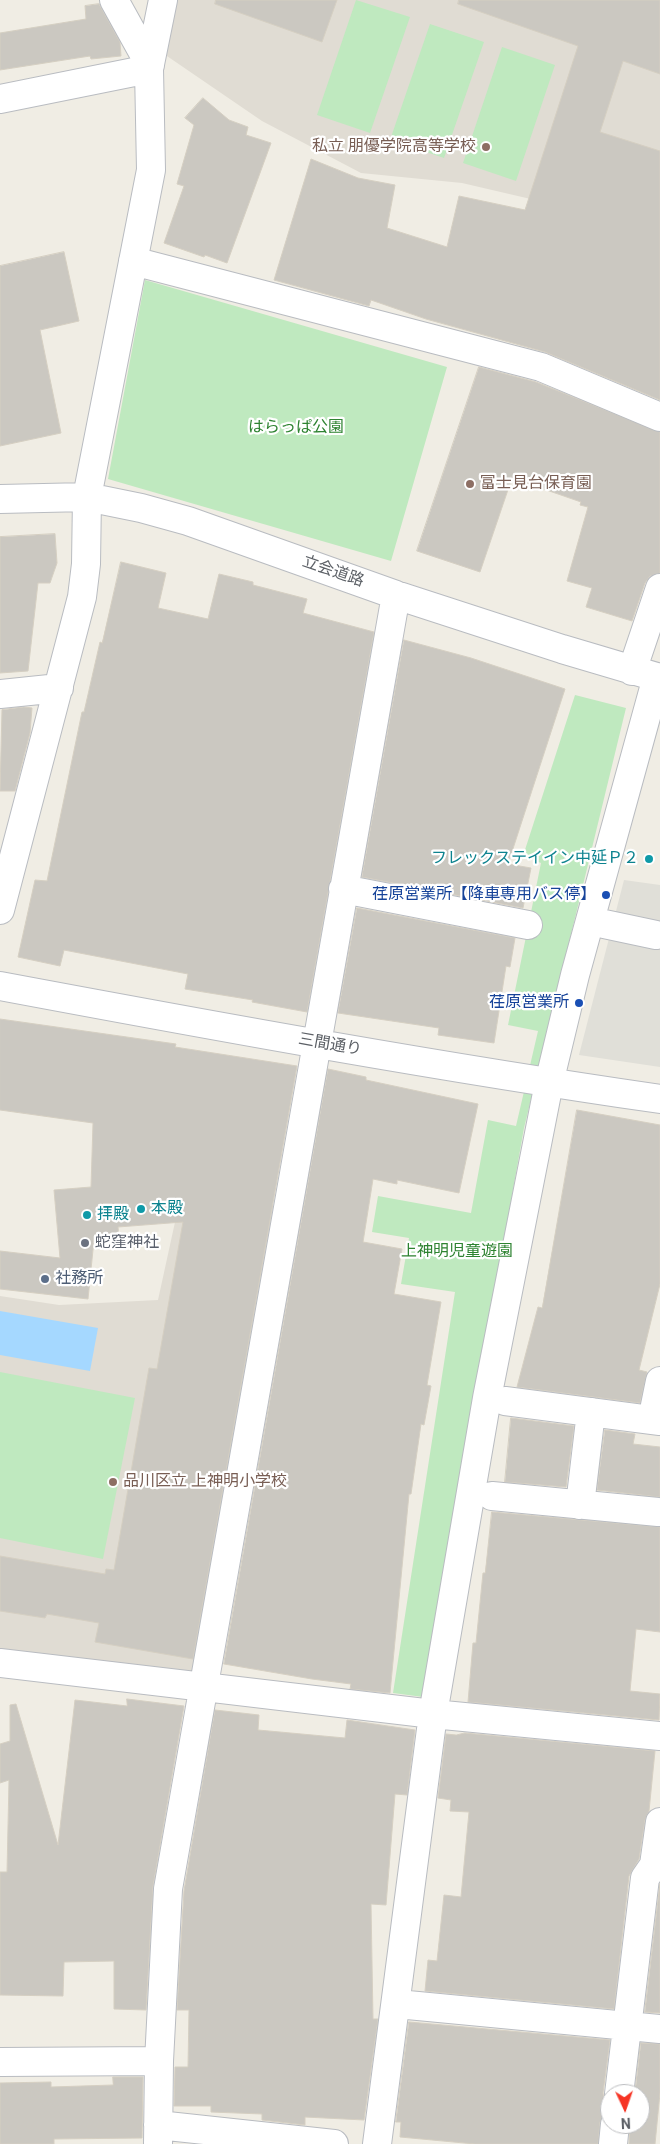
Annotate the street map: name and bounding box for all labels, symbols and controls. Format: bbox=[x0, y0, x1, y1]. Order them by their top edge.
place label: 私立 朋優学院高等学校 bbox=[312, 137, 476, 157]
marker: 私立 朋優学院高等学校 bbox=[480, 141, 492, 153]
park label: はらっぱ公園 bbox=[248, 418, 344, 438]
place label: 富士見台保育園 bbox=[480, 474, 592, 494]
marker: 富士見台保育園 bbox=[464, 478, 476, 490]
street label: 立会道路 bbox=[300, 553, 366, 591]
place label: フレックステイイン中延Ｐ２ bbox=[431, 849, 639, 869]
marker: フレックステイイン中延Ｐ２ bbox=[643, 853, 655, 865]
place label: 荏原営業所【降車専用バス停】 bbox=[372, 885, 596, 905]
marker: 荏原営業所【降車専用バス停】 bbox=[600, 889, 612, 901]
place label: 荏原営業所 bbox=[489, 993, 569, 1013]
marker: 荏原営業所 bbox=[573, 997, 585, 1009]
street label: 三間通り bbox=[297, 1030, 363, 1060]
place label: 本殿 bbox=[151, 1199, 183, 1219]
marker: 本殿 bbox=[135, 1203, 147, 1215]
place label: 拝殿 bbox=[97, 1205, 129, 1225]
marker: 拝殿 bbox=[81, 1209, 93, 1221]
place label: 蛇窪神社 bbox=[95, 1233, 159, 1253]
marker: 蛇窪神社 bbox=[79, 1237, 91, 1249]
park label: 上神明児童遊園 bbox=[401, 1242, 513, 1262]
place label: 社務所 bbox=[55, 1269, 103, 1289]
marker: 社務所 bbox=[39, 1273, 51, 1285]
place label: 品川区立 上神明小学校 bbox=[123, 1472, 287, 1492]
marker: 品川区立 上神明小学校 bbox=[107, 1476, 119, 1488]
north arrow bbox=[600, 2084, 650, 2134]
text: N bbox=[620, 2115, 631, 2131]

